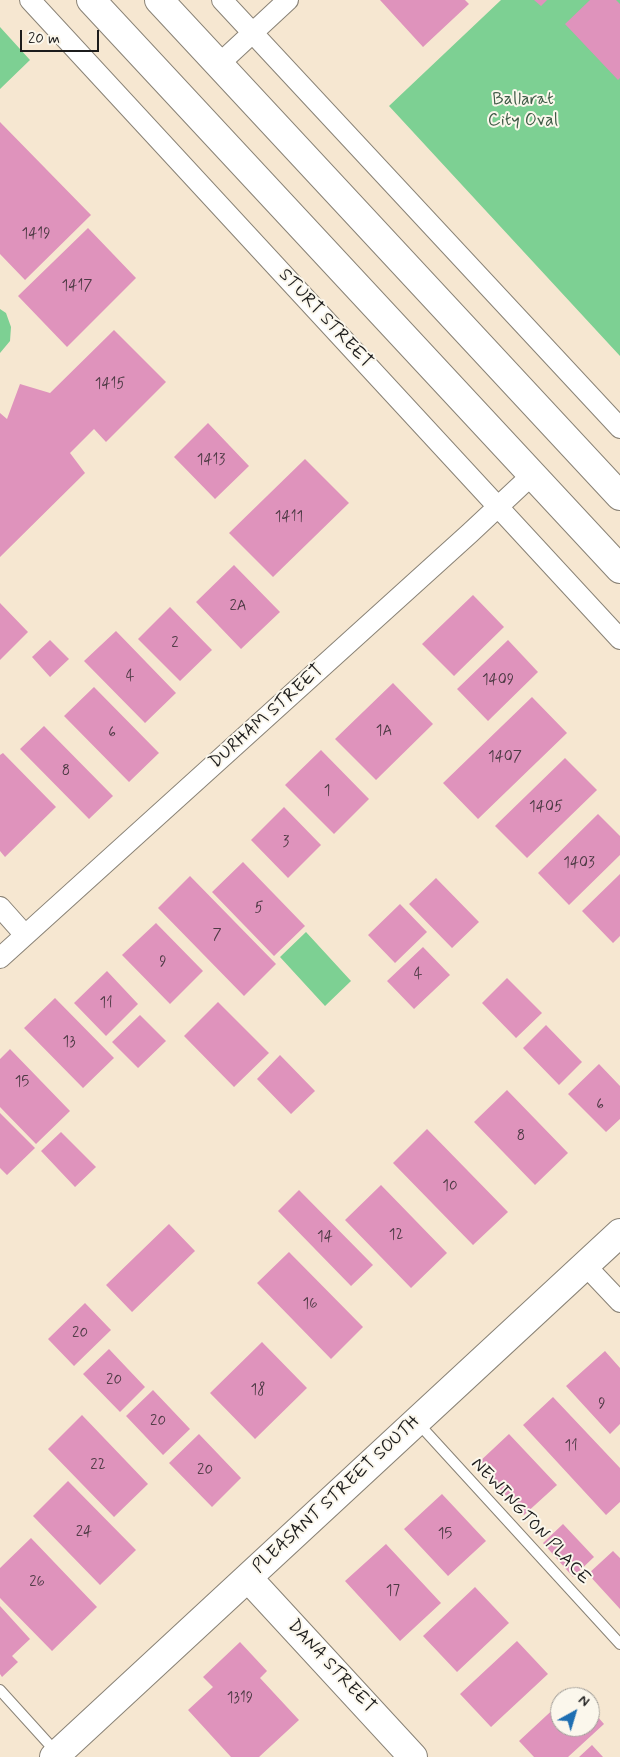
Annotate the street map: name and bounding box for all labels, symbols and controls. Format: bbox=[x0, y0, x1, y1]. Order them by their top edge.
scale bar bbox=[22, 20, 101, 52]
text: 20 m bbox=[28, 29, 60, 49]
park label: Ballarat City Oval bbox=[488, 89, 558, 132]
house number: 1419 bbox=[21, 226, 51, 244]
street label: STURT STREET bbox=[273, 265, 377, 373]
house number: 1417 bbox=[62, 278, 92, 296]
house number: 1415 bbox=[95, 376, 125, 394]
house number: 1413 bbox=[197, 452, 225, 470]
house number: 1411 bbox=[275, 509, 303, 527]
house number: 2A bbox=[229, 598, 247, 616]
house number: 2 bbox=[171, 635, 179, 653]
street label: DURHAM STREET bbox=[206, 660, 328, 774]
house number: 4 bbox=[126, 668, 134, 686]
house number: 1409 bbox=[482, 672, 514, 690]
house number: 1A bbox=[376, 723, 392, 741]
house number: 6 bbox=[108, 725, 116, 743]
house number: 1407 bbox=[488, 749, 522, 767]
house number: 8 bbox=[62, 763, 70, 781]
house number: 1 bbox=[324, 783, 330, 801]
house number: 1405 bbox=[529, 799, 563, 817]
house number: 3 bbox=[283, 834, 289, 852]
house number: 1403 bbox=[563, 855, 595, 873]
house number: 5 bbox=[255, 900, 263, 918]
house number: 7 bbox=[212, 927, 222, 945]
house number: 9 bbox=[159, 954, 167, 972]
house number: 4 bbox=[414, 966, 422, 984]
house number: 11 bbox=[99, 995, 113, 1013]
house number: 13 bbox=[62, 1034, 76, 1052]
house number: 15 bbox=[15, 1074, 29, 1092]
house number: 6 bbox=[596, 1097, 604, 1115]
house number: 8 bbox=[517, 1128, 525, 1146]
house number: 10 bbox=[442, 1178, 458, 1196]
house number: 12 bbox=[389, 1227, 403, 1245]
house number: 14 bbox=[317, 1229, 333, 1247]
house number: 16 bbox=[303, 1296, 317, 1314]
house number: 20 bbox=[72, 1325, 88, 1343]
house number: 20 bbox=[106, 1372, 122, 1390]
house number: 18 bbox=[251, 1382, 265, 1400]
house number: 9 bbox=[598, 1396, 606, 1414]
street label: PLEASANT STREET SOUTH bbox=[249, 1412, 425, 1578]
house number: 20 bbox=[150, 1413, 166, 1431]
house number: 11 bbox=[564, 1438, 578, 1456]
street label: NEWINGTON PLACE bbox=[466, 1454, 594, 1590]
house number: 22 bbox=[90, 1457, 106, 1475]
house number: 20 bbox=[197, 1462, 213, 1480]
house number: 24 bbox=[76, 1524, 92, 1542]
house number: 15 bbox=[438, 1526, 452, 1544]
house number: 26 bbox=[29, 1574, 45, 1592]
house number: 17 bbox=[386, 1583, 400, 1601]
street label: DANA STREET bbox=[282, 1616, 380, 1718]
north arrow bbox=[550, 1687, 600, 1737]
house number: 1319 bbox=[227, 1690, 253, 1708]
text: N bbox=[575, 1691, 593, 1711]

